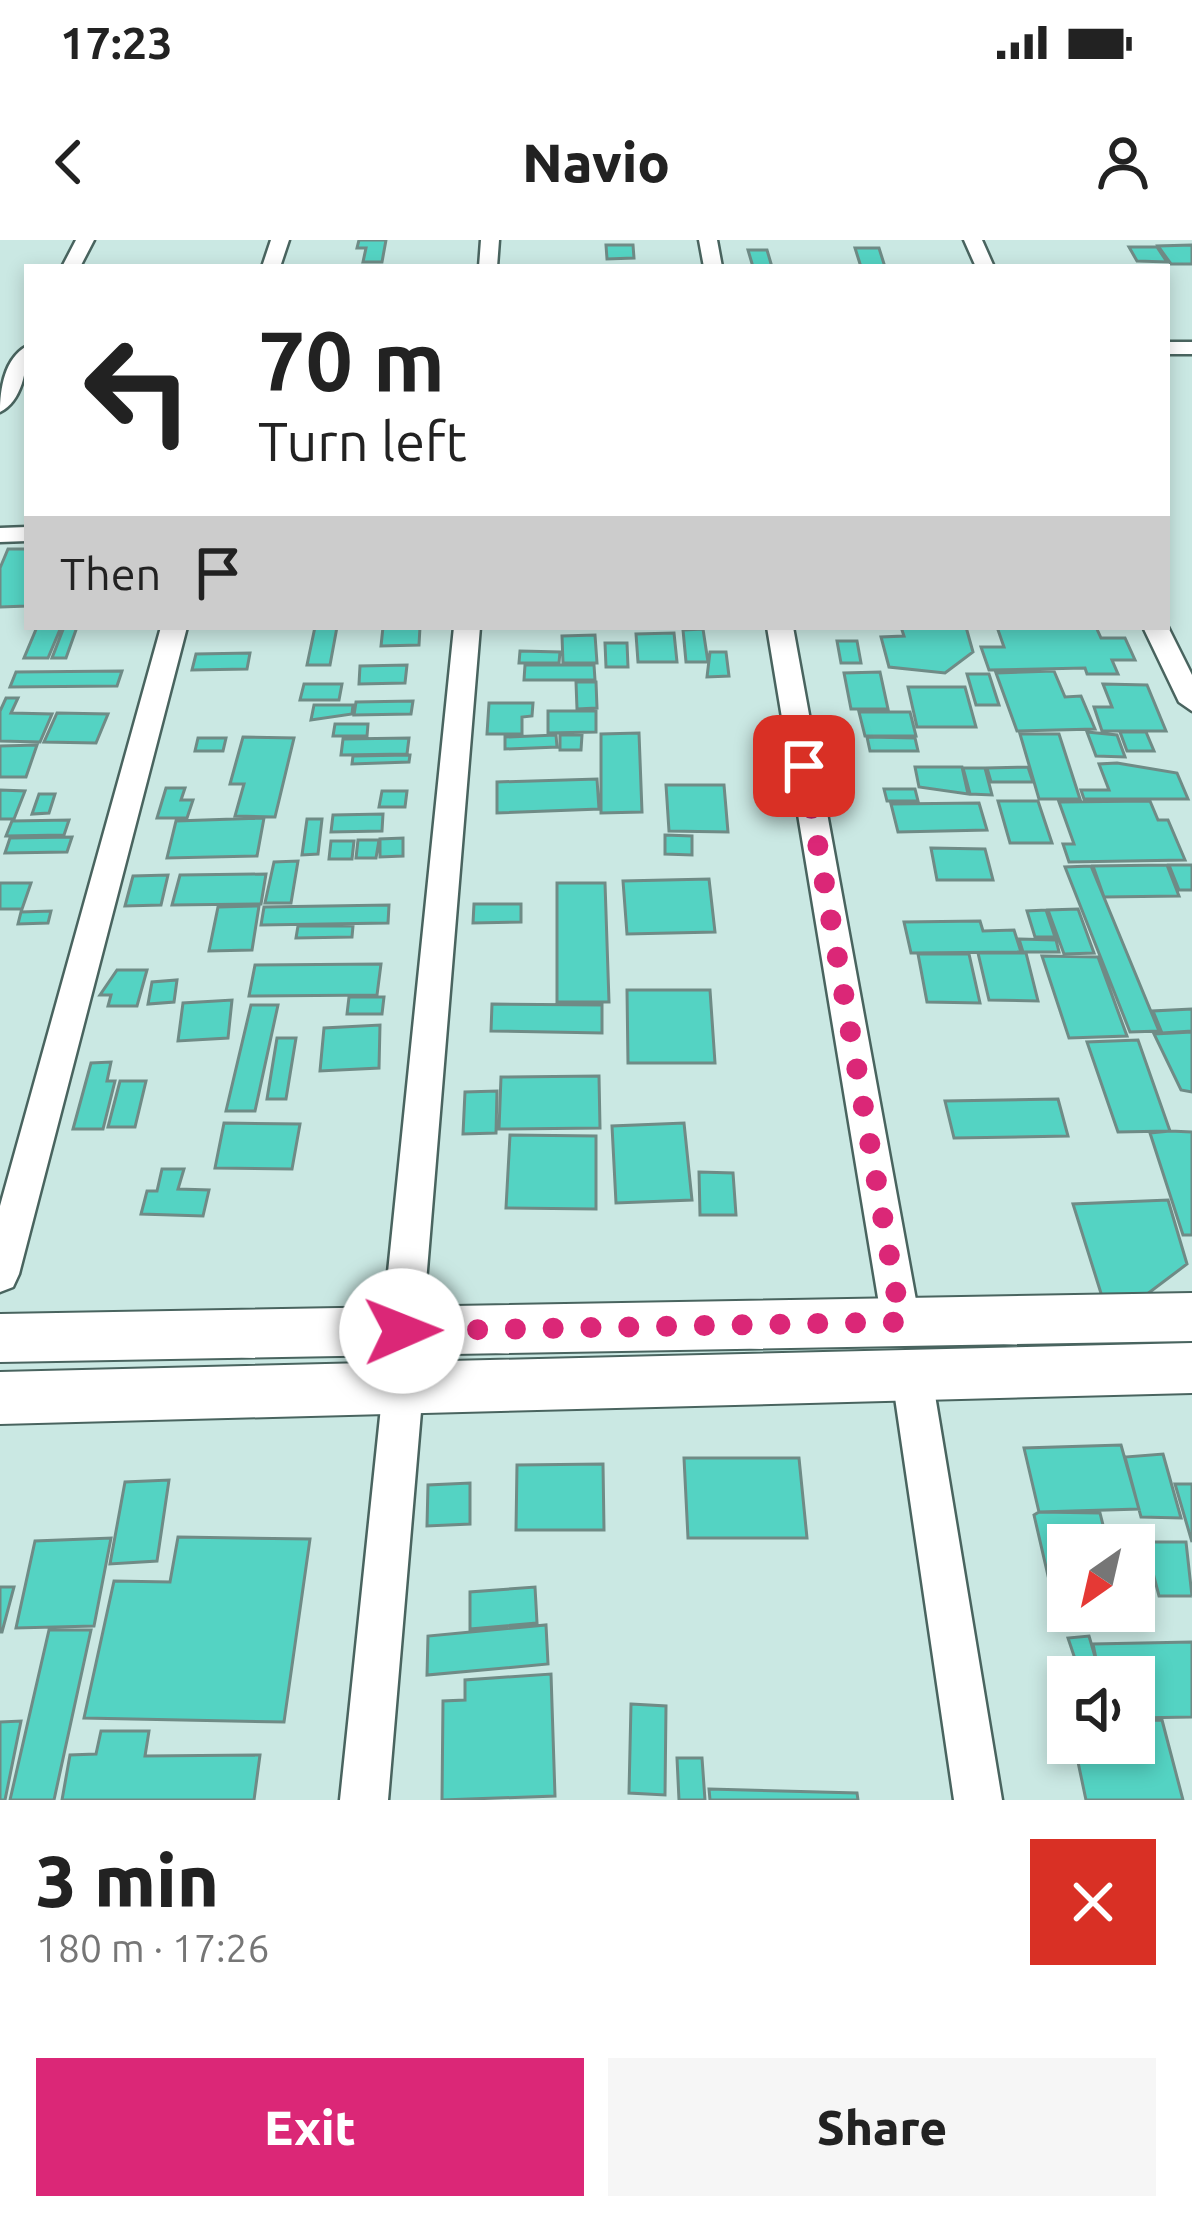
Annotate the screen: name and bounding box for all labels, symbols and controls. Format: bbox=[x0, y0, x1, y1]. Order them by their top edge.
text: 17:23 bbox=[60, 17, 173, 68]
icon: back bbox=[36, 129, 102, 195]
icon: person bbox=[1090, 129, 1156, 195]
text: Navio bbox=[522, 132, 670, 192]
icon: left bbox=[60, 312, 216, 468]
text: 70 m bbox=[258, 313, 445, 407]
text: Turn left bbox=[258, 411, 467, 471]
icon: arrive bbox=[185, 540, 251, 606]
text: Then bbox=[60, 548, 161, 599]
pin bbox=[753, 715, 855, 817]
icon: arrive bbox=[771, 733, 837, 799]
position arrow bbox=[339, 1268, 465, 1394]
north arrow bbox=[1047, 1524, 1155, 1632]
map controls bbox=[1047, 1524, 1155, 1764]
button: sound bbox=[1047, 1656, 1155, 1764]
button: close bbox=[1030, 1839, 1156, 1965]
text: 3 min bbox=[36, 1840, 219, 1921]
text: 180 m · 17:26 bbox=[36, 1926, 270, 1969]
button: Exit bbox=[36, 2058, 584, 2196]
button: Share bbox=[608, 2058, 1156, 2196]

